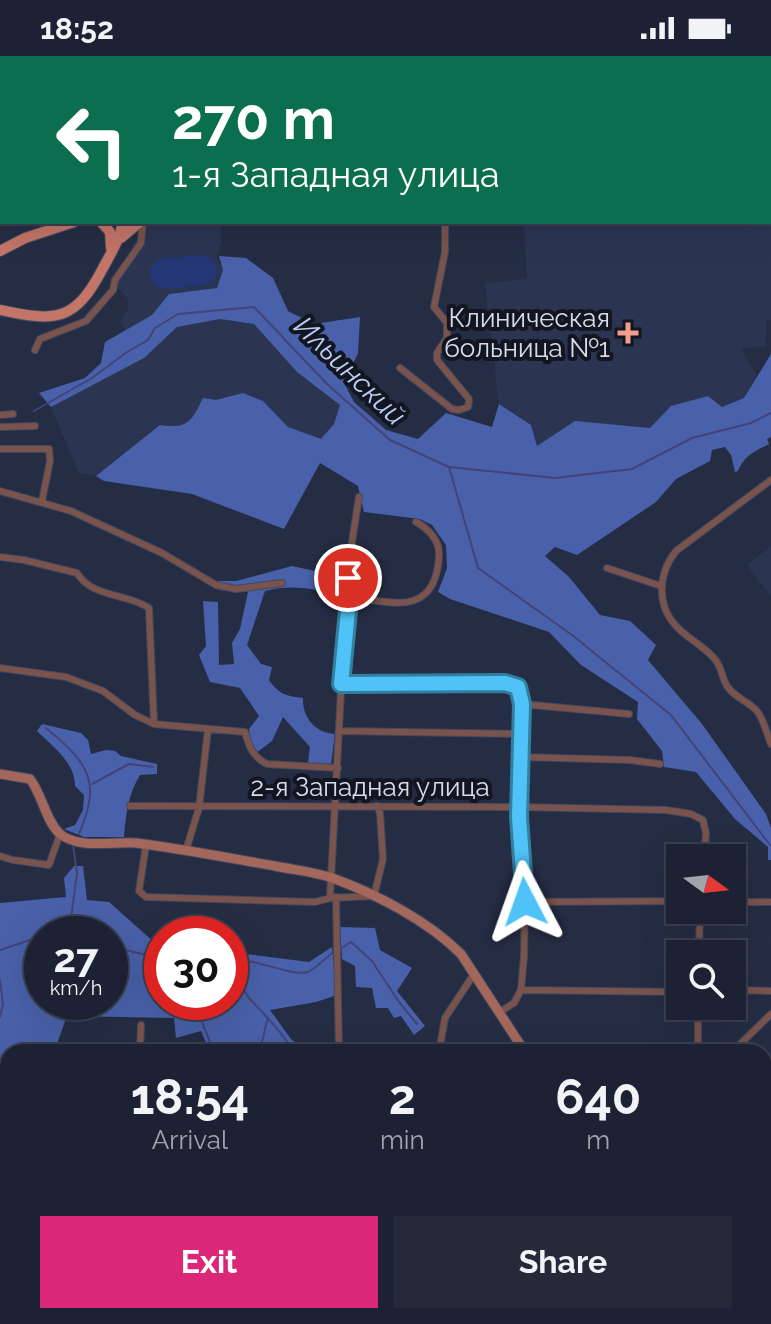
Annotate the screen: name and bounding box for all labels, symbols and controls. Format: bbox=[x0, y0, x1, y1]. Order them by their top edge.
text: 18:52 bbox=[40, 11, 114, 46]
text: 270 m bbox=[172, 86, 335, 152]
icon: left bbox=[40, 88, 144, 192]
text: 1-я Западная улица bbox=[172, 153, 500, 195]
place label: Клиническая больница №1 bbox=[444, 303, 610, 363]
water label: Ильинский bbox=[287, 310, 413, 432]
marker: Клиническая больница №1 bbox=[617, 322, 639, 344]
pin bbox=[314, 544, 382, 612]
icon: arrive bbox=[326, 556, 370, 600]
street label: 2-я Западная улица bbox=[250, 772, 490, 802]
north arrow bbox=[666, 844, 746, 924]
map controls bbox=[666, 844, 746, 1020]
position arrow bbox=[483, 860, 567, 944]
speed limit sign: 30 bbox=[144, 916, 248, 1020]
text: 27 bbox=[53, 934, 98, 981]
button: search bbox=[666, 940, 746, 1020]
text: km/h bbox=[50, 976, 102, 1000]
text: 18:54 bbox=[131, 1069, 249, 1125]
text: 2 bbox=[389, 1069, 416, 1125]
text: 640 bbox=[555, 1069, 641, 1125]
text: Arrival bbox=[152, 1125, 228, 1155]
text: min bbox=[380, 1125, 425, 1155]
text: m bbox=[586, 1125, 610, 1155]
button: Exit bbox=[40, 1216, 378, 1308]
button: Share bbox=[394, 1216, 732, 1308]

